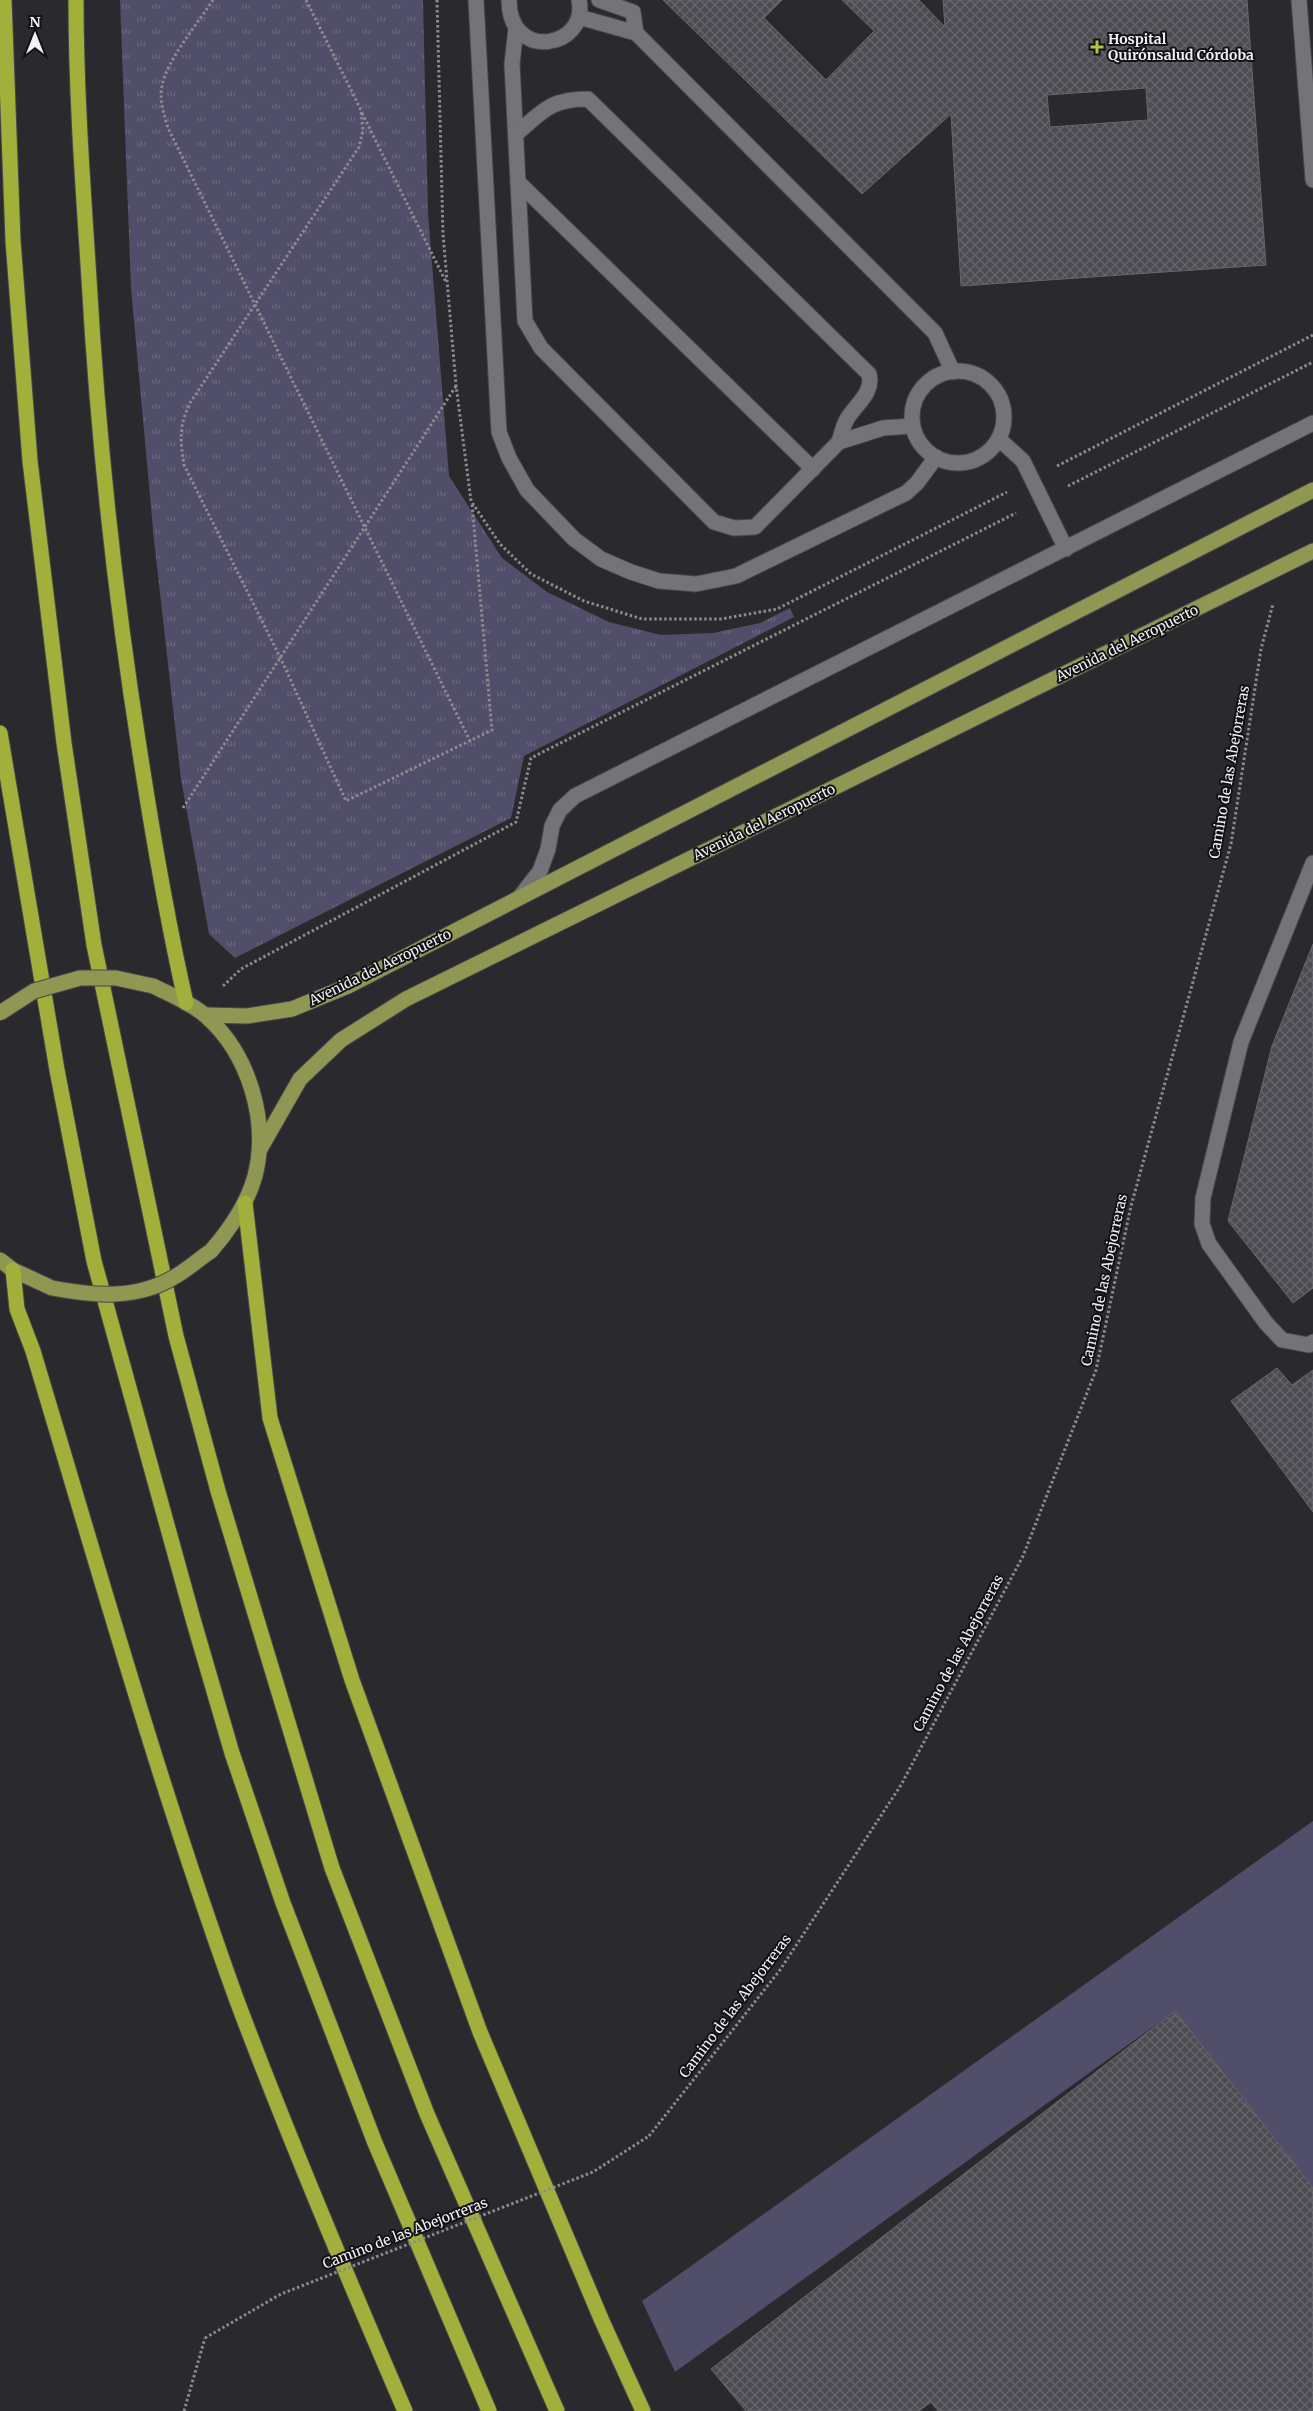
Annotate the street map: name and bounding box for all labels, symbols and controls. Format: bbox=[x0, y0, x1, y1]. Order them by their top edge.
north arrow bbox=[10, 10, 60, 60]
text: N bbox=[29, 13, 41, 31]
place label: Hospital Quirónsalud Córdoba bbox=[1108, 30, 1254, 64]
marker: Hospital Quirónsalud Córdoba bbox=[1090, 40, 1104, 54]
street label: Avenida del Aeropuerto bbox=[1052, 601, 1201, 686]
street label: Camino de las Abejorreras bbox=[1205, 684, 1253, 860]
street label: Avenida del Aeropuerto bbox=[689, 780, 838, 865]
street label: Avenida del Aeropuerto bbox=[305, 925, 454, 1010]
street label: Camino de las Abejorreras bbox=[1077, 1192, 1131, 1368]
street label: Camino de las Abejorreras bbox=[909, 1571, 1007, 1735]
street label: Camino de las Abejorreras bbox=[675, 1930, 795, 2081]
street label: Camino de las Abejorreras bbox=[320, 2193, 490, 2273]

